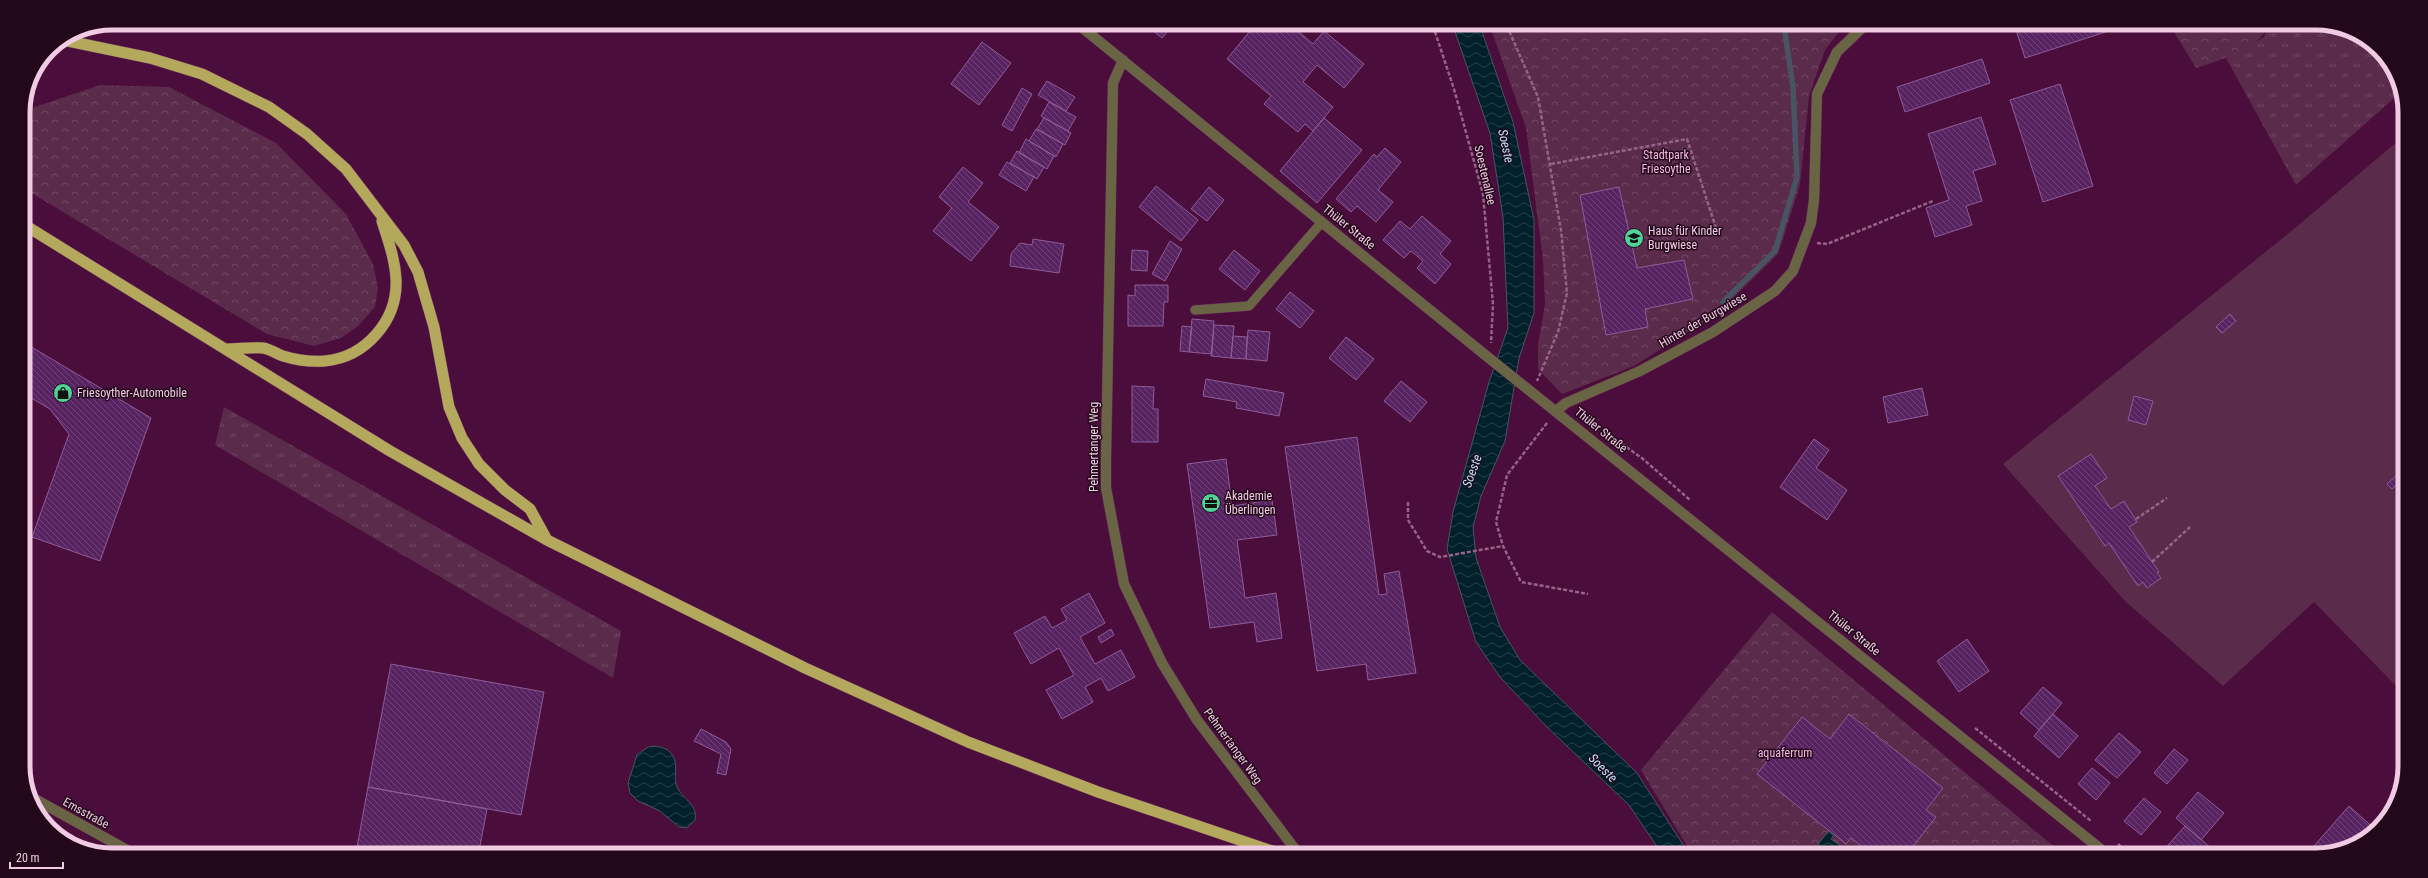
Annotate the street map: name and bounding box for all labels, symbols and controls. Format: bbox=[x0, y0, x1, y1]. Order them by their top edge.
water label: Soeste bbox=[1495, 128, 1517, 164]
street label: Soestenallee bbox=[1471, 144, 1499, 207]
park label: Stadtpark Friesoythe bbox=[1641, 148, 1691, 176]
street label: Thüler Straße bbox=[1320, 202, 1378, 253]
place label: Haus für Kinder Burgwiese bbox=[1648, 224, 1722, 252]
school or university icon: Haus für Kinder Burgwiese bbox=[1623, 227, 1645, 249]
street label: Hinter der Burgwiese bbox=[1657, 289, 1750, 351]
shop icon: Friesoyther-Automobile bbox=[52, 382, 74, 404]
place label: Friesoyther-Automobile bbox=[77, 386, 187, 400]
street label: Pehmertanger Weg bbox=[1087, 402, 1101, 492]
street label: Thüler Straße bbox=[1572, 405, 1630, 456]
water label: Soeste bbox=[1459, 452, 1485, 490]
place label: Akademie Überlingen bbox=[1225, 489, 1276, 517]
office icon: Akademie Überlingen bbox=[1200, 492, 1222, 514]
street label: Thüler Straße bbox=[1825, 608, 1883, 659]
street label: Pehmertanger Weg bbox=[1201, 705, 1265, 787]
park label: aquaferrum bbox=[1758, 746, 1812, 760]
water label: Soeste bbox=[1586, 751, 1620, 785]
street label: Emsstraße bbox=[60, 795, 112, 832]
scale bar bbox=[10, 844, 63, 870]
text: 20 m bbox=[16, 851, 40, 865]

